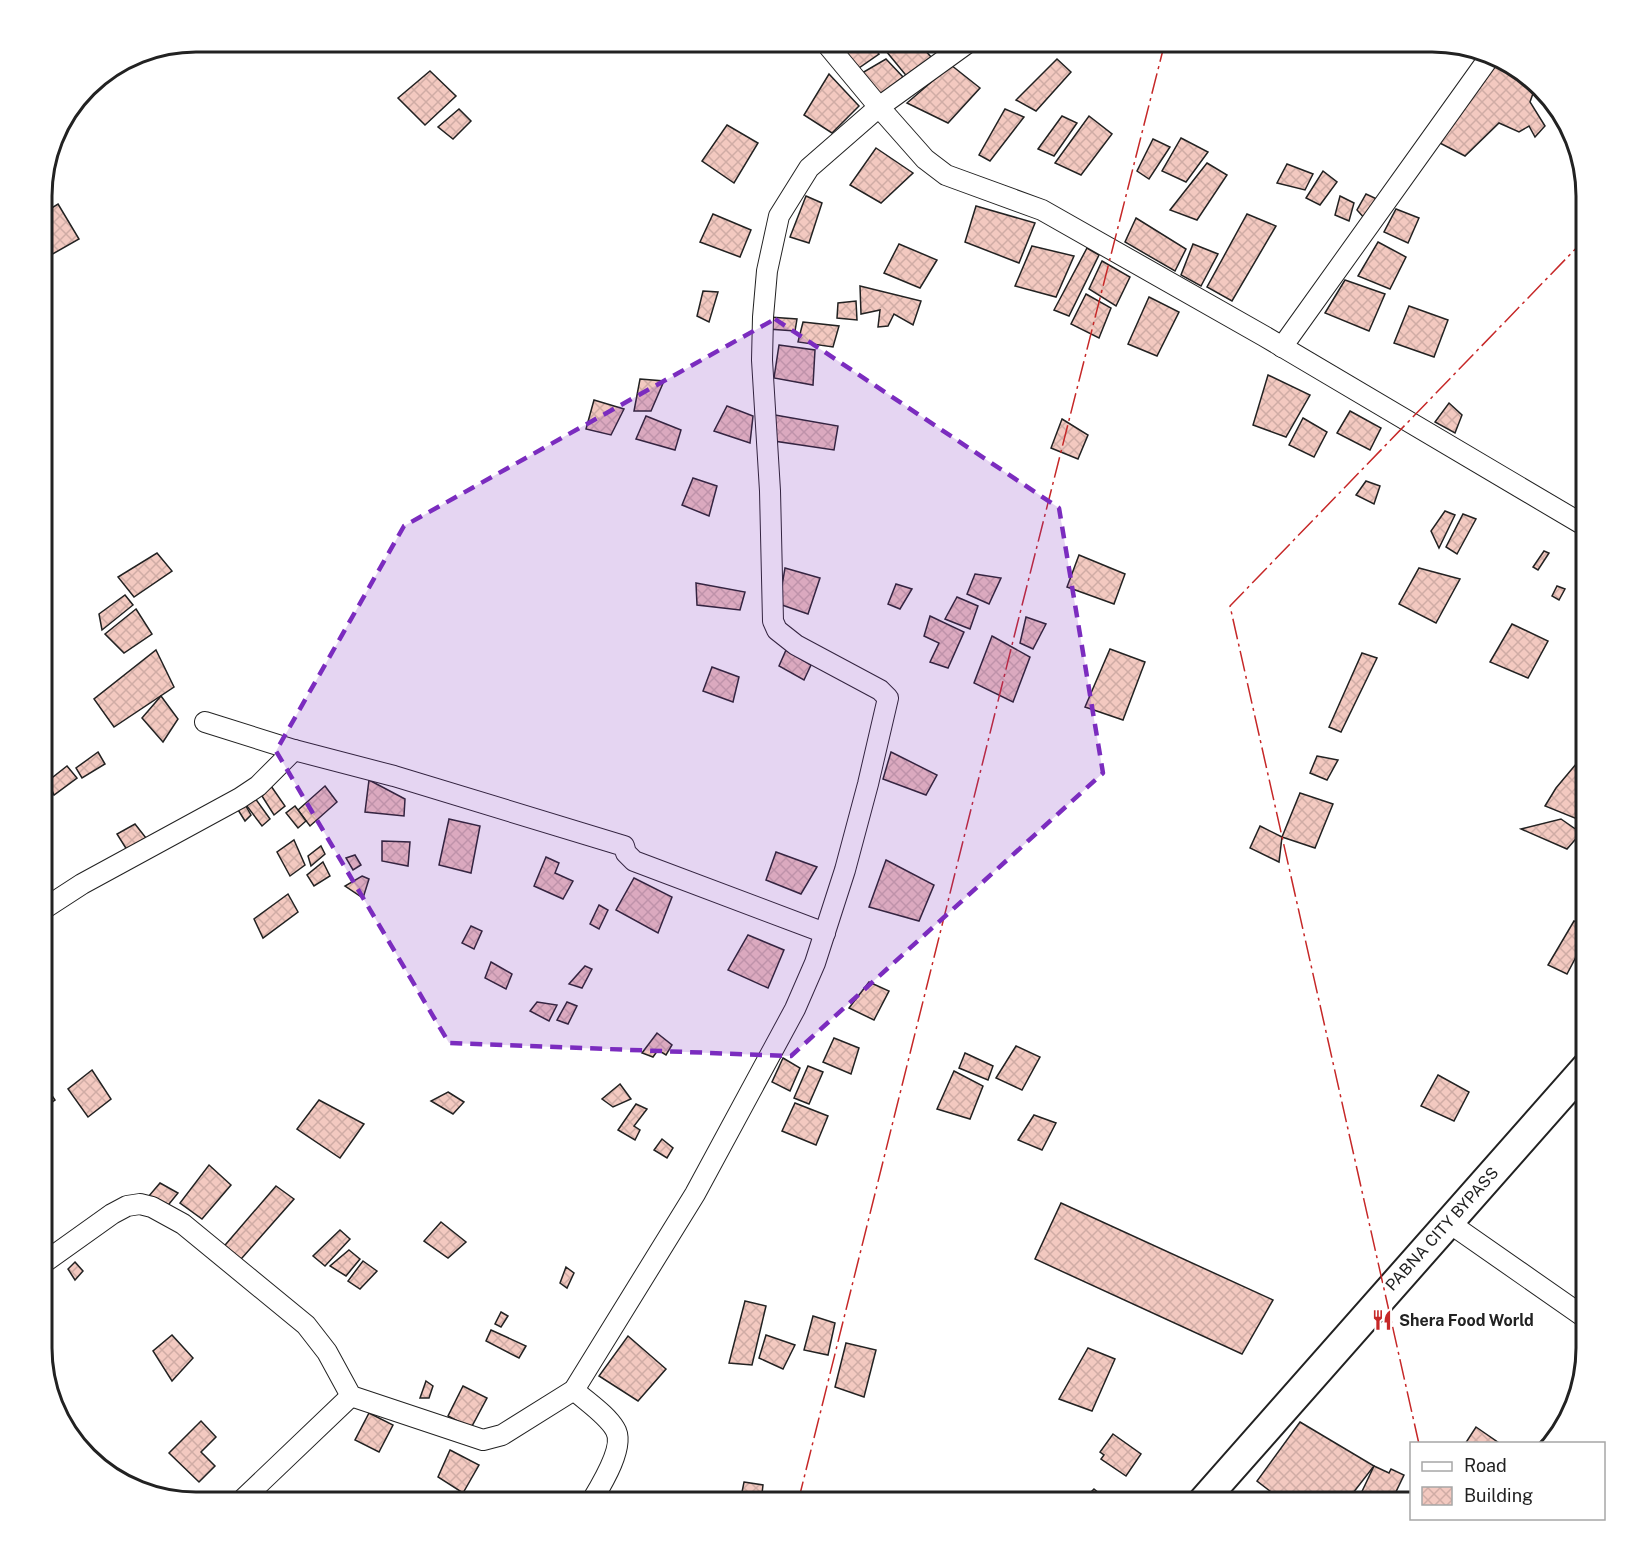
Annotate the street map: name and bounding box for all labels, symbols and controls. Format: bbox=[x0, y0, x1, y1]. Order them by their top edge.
street label: PABNA CITY BYPASS bbox=[1382, 1163, 1502, 1295]
restaurant icon: Shera Food World bbox=[1370, 1308, 1394, 1332]
place label: Shera Food World bbox=[1399, 1311, 1534, 1330]
legend bbox=[1410, 1442, 1605, 1520]
text: Road bbox=[1464, 1455, 1507, 1476]
text: Building bbox=[1464, 1485, 1533, 1506]

